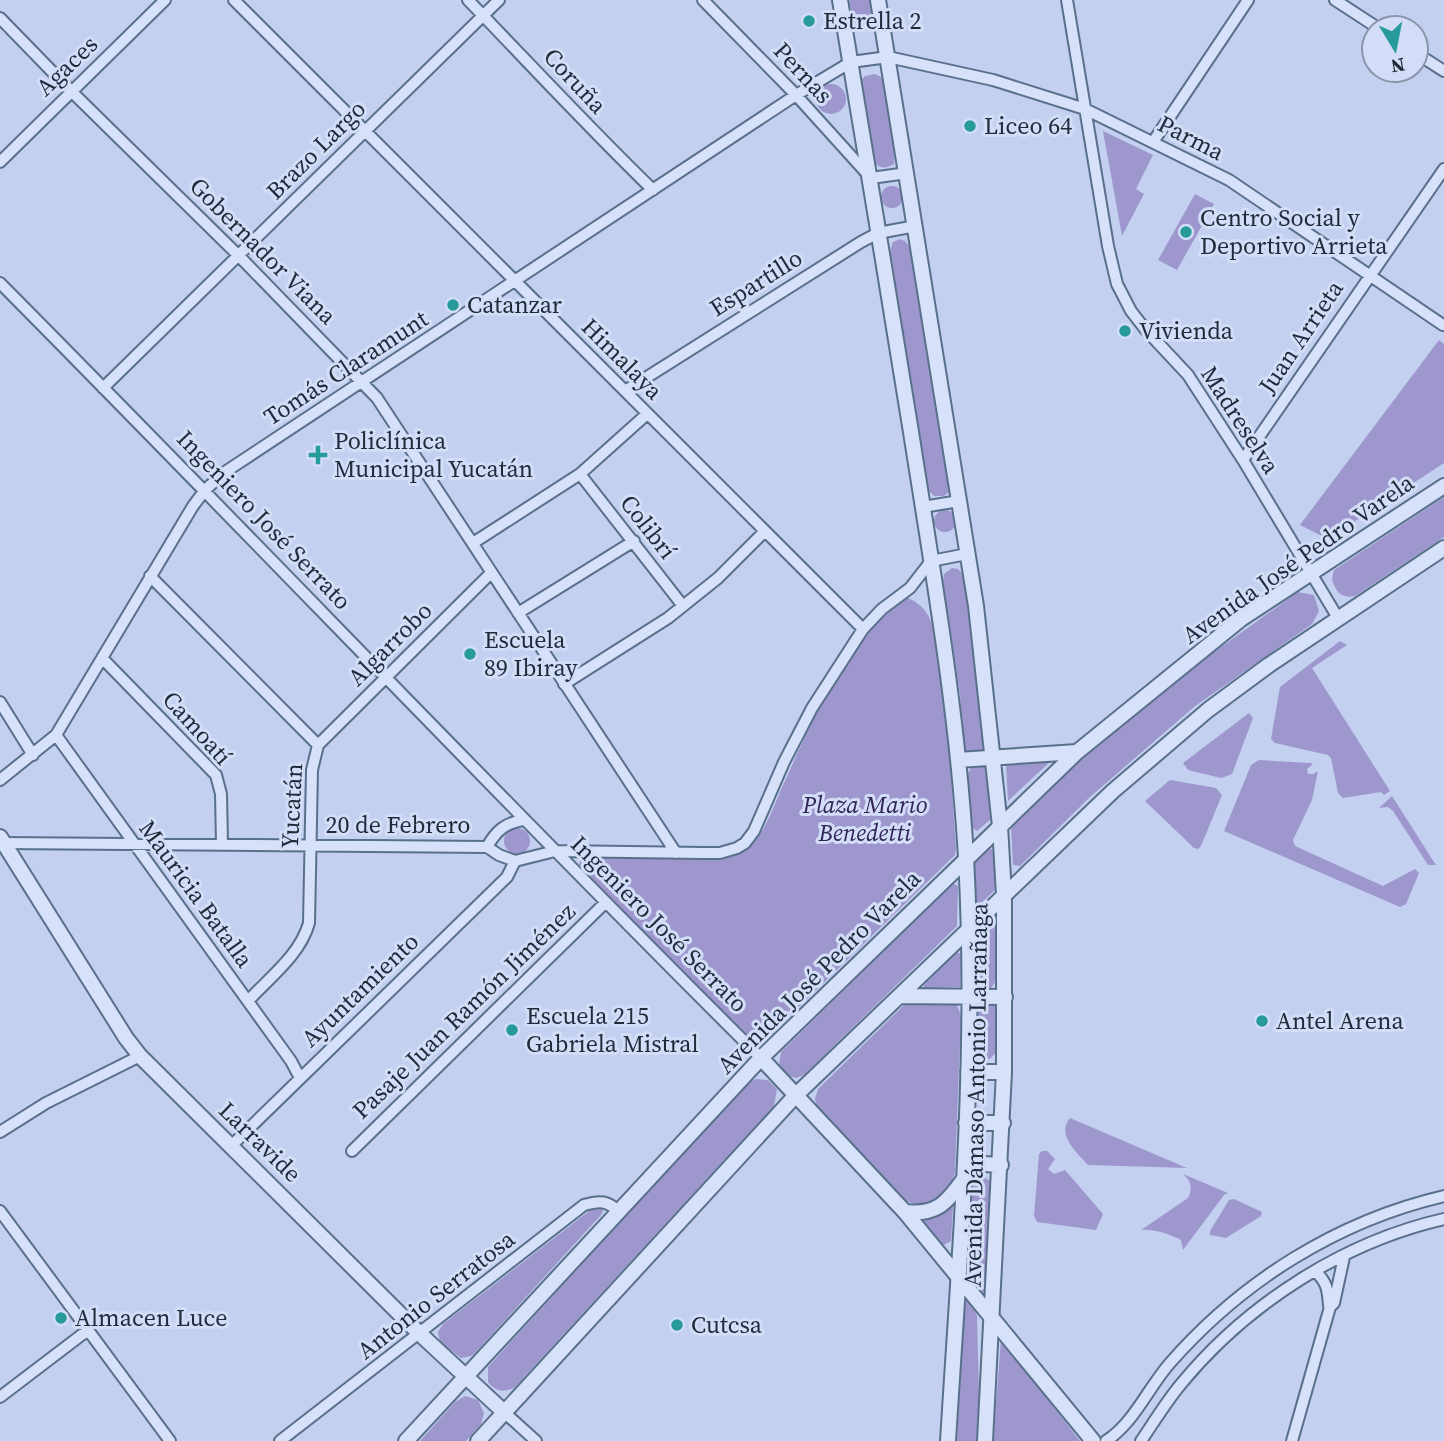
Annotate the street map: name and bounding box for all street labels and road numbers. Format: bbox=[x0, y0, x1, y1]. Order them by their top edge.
street label: Agaces bbox=[28, 28, 105, 103]
street label: Pernas bbox=[766, 35, 840, 111]
street label: Coruña bbox=[536, 40, 615, 121]
street label: Brazo Largo bbox=[259, 93, 373, 207]
street label: Parma bbox=[1152, 107, 1231, 169]
street label: Gobernador Viana bbox=[183, 170, 345, 332]
street label: Espartillo bbox=[703, 241, 808, 324]
street label: Juan Arrieta bbox=[1250, 273, 1351, 401]
street label: Tomás Claramunt bbox=[257, 302, 434, 433]
street label: Himalaya bbox=[574, 311, 671, 407]
street label: Madreselva bbox=[1193, 359, 1288, 481]
street label: Ingeniero José Serrato bbox=[170, 423, 359, 617]
street label: Avenida José Pedro Varela bbox=[1175, 465, 1421, 651]
street label: Colibrí bbox=[613, 488, 684, 566]
street label: Algarrobo bbox=[340, 594, 439, 693]
street label: Camoatí bbox=[155, 683, 239, 772]
street label: Yucatán bbox=[273, 762, 310, 849]
street label: 20 de Febrero bbox=[325, 808, 471, 841]
street label: Mauricia Batalla bbox=[132, 813, 262, 975]
street label: Ingeniero José Serrato bbox=[563, 828, 755, 1020]
street label: Avenida José Pedro Varela bbox=[709, 862, 928, 1081]
street label: Pasaje Juan Ramón Jiménez bbox=[345, 895, 582, 1126]
street label: Avenida Dámaso Antonio Larrañaga bbox=[956, 902, 995, 1287]
street label: Ayuntamiento bbox=[294, 925, 426, 1054]
street label: Larravide bbox=[212, 1094, 309, 1189]
street label: Antonio Serratosa bbox=[350, 1222, 522, 1367]

